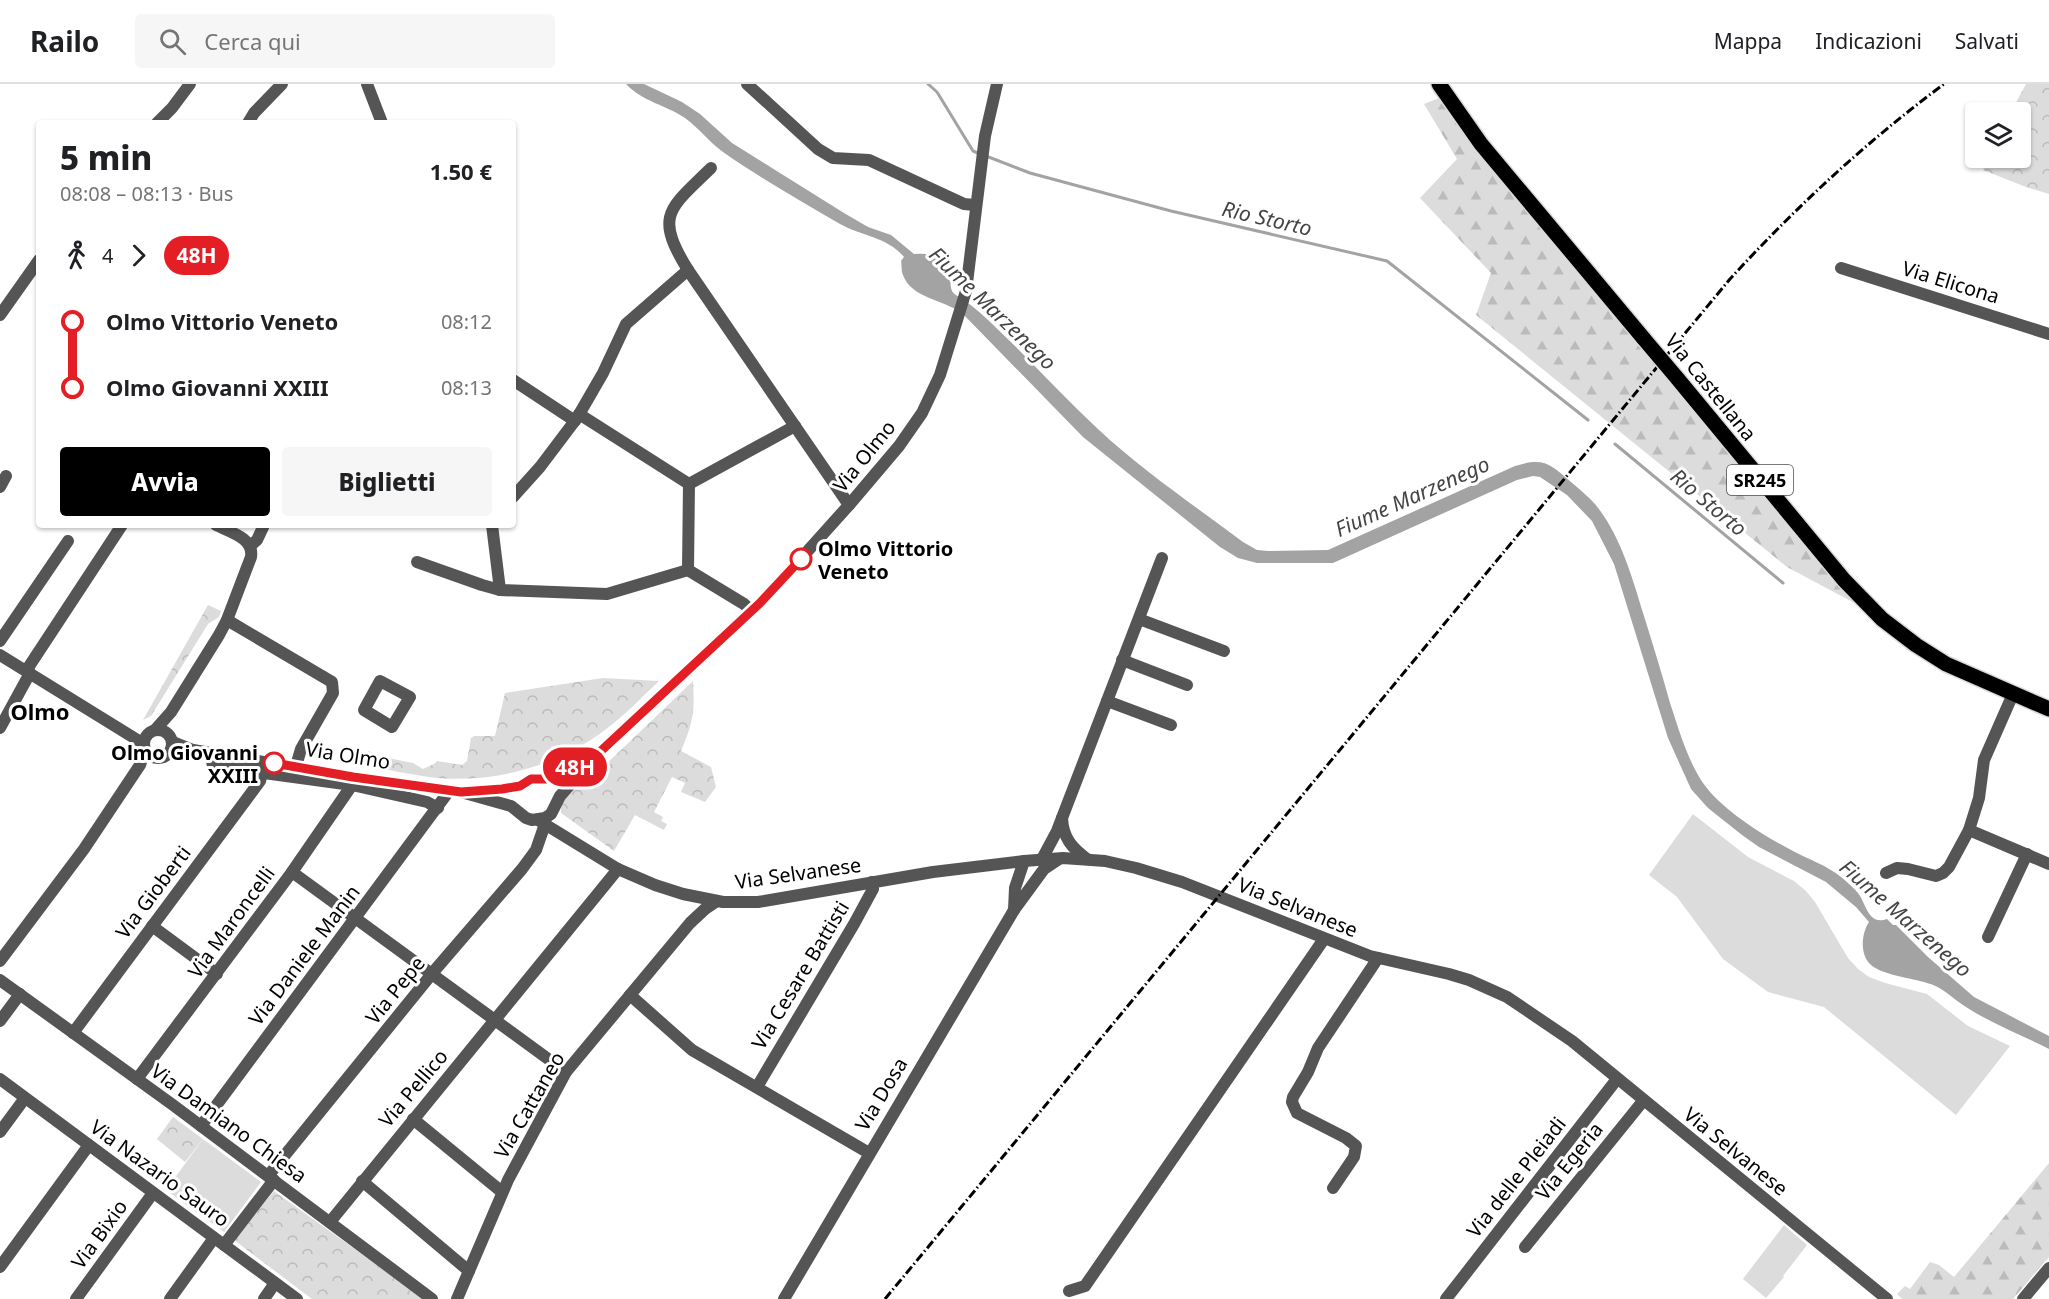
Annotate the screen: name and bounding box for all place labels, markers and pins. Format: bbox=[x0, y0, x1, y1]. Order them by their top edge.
place label: Olmo Vittorio Veneto bbox=[818, 535, 953, 585]
marker: Olmo Vittorio Veneto bbox=[790, 548, 812, 570]
place label: Olmo Giovanni XXIII bbox=[111, 739, 258, 789]
marker: Olmo Giovanni XXIII bbox=[263, 752, 285, 774]

